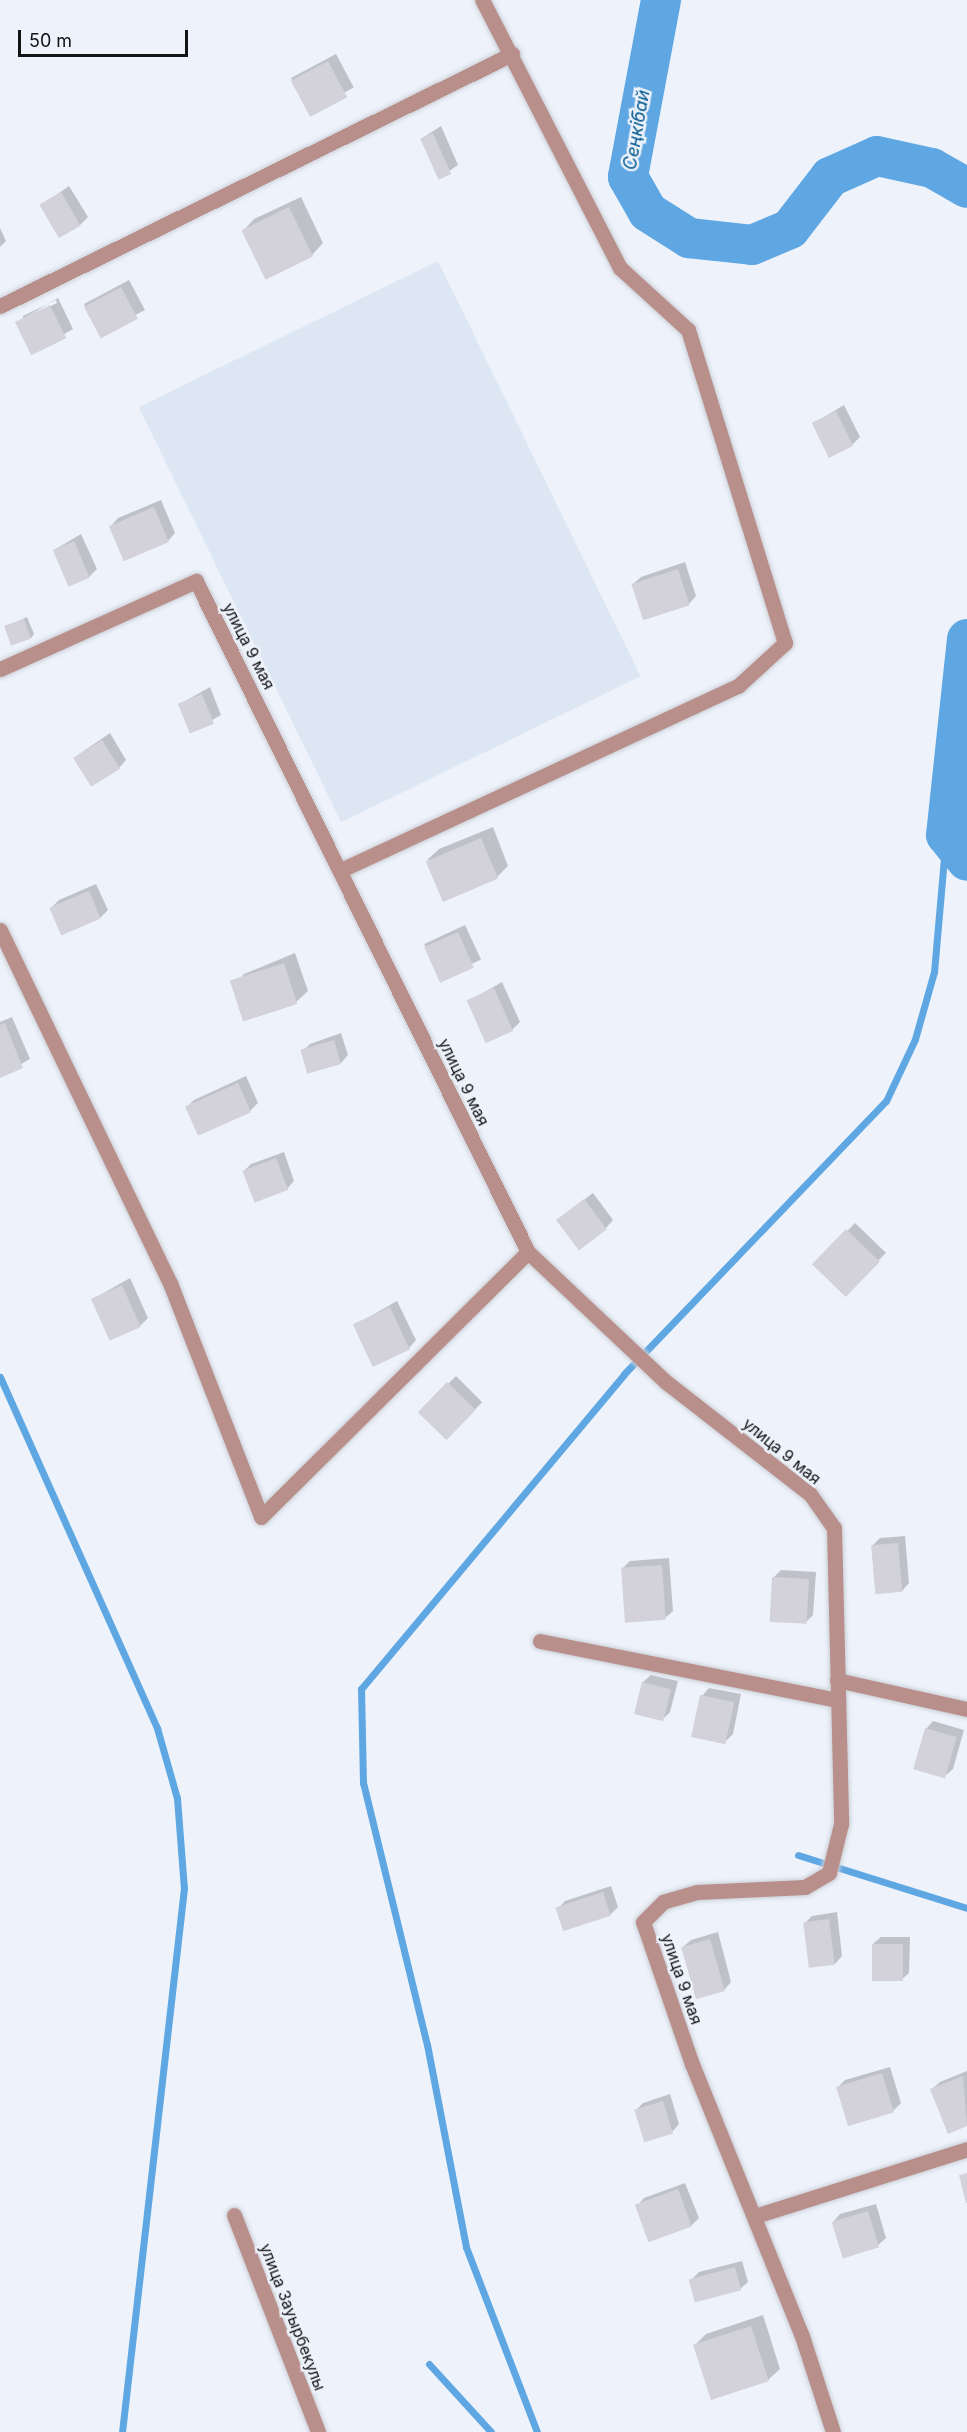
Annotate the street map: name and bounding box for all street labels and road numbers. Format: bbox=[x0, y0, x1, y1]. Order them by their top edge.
street label: улица 9 мая bbox=[219, 600, 279, 692]
street label: улица 9 мая bbox=[435, 1035, 493, 1129]
street label: улица 9 мая bbox=[739, 1414, 825, 1488]
street label: улица 9 мая bbox=[658, 1931, 706, 2027]
street label: улица Зауырбекулы bbox=[256, 2241, 330, 2393]

